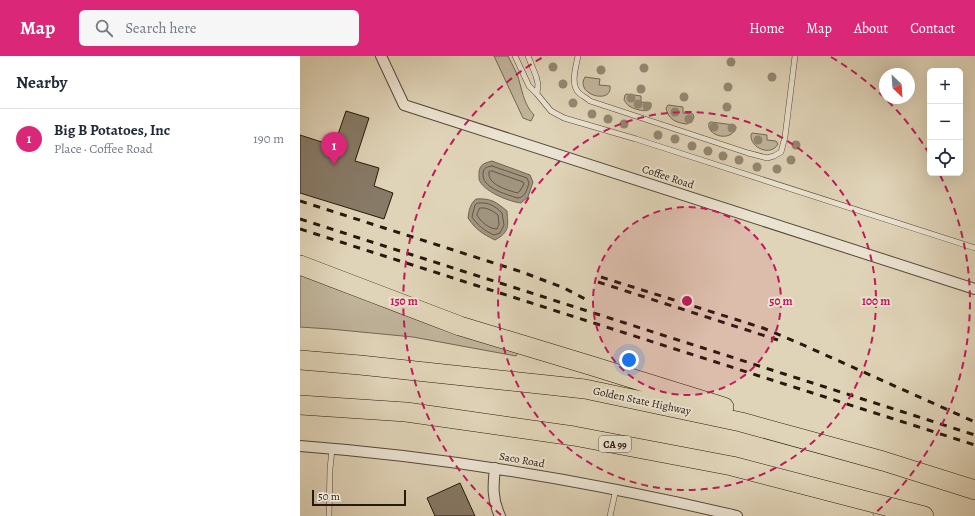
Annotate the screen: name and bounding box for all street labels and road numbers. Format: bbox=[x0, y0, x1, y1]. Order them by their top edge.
street label: Coffee Road bbox=[640, 162, 696, 192]
street label: Golden State Highway bbox=[592, 383, 692, 419]
road number: CA 99 bbox=[599, 436, 631, 452]
street label: Saco Road bbox=[498, 449, 546, 471]

